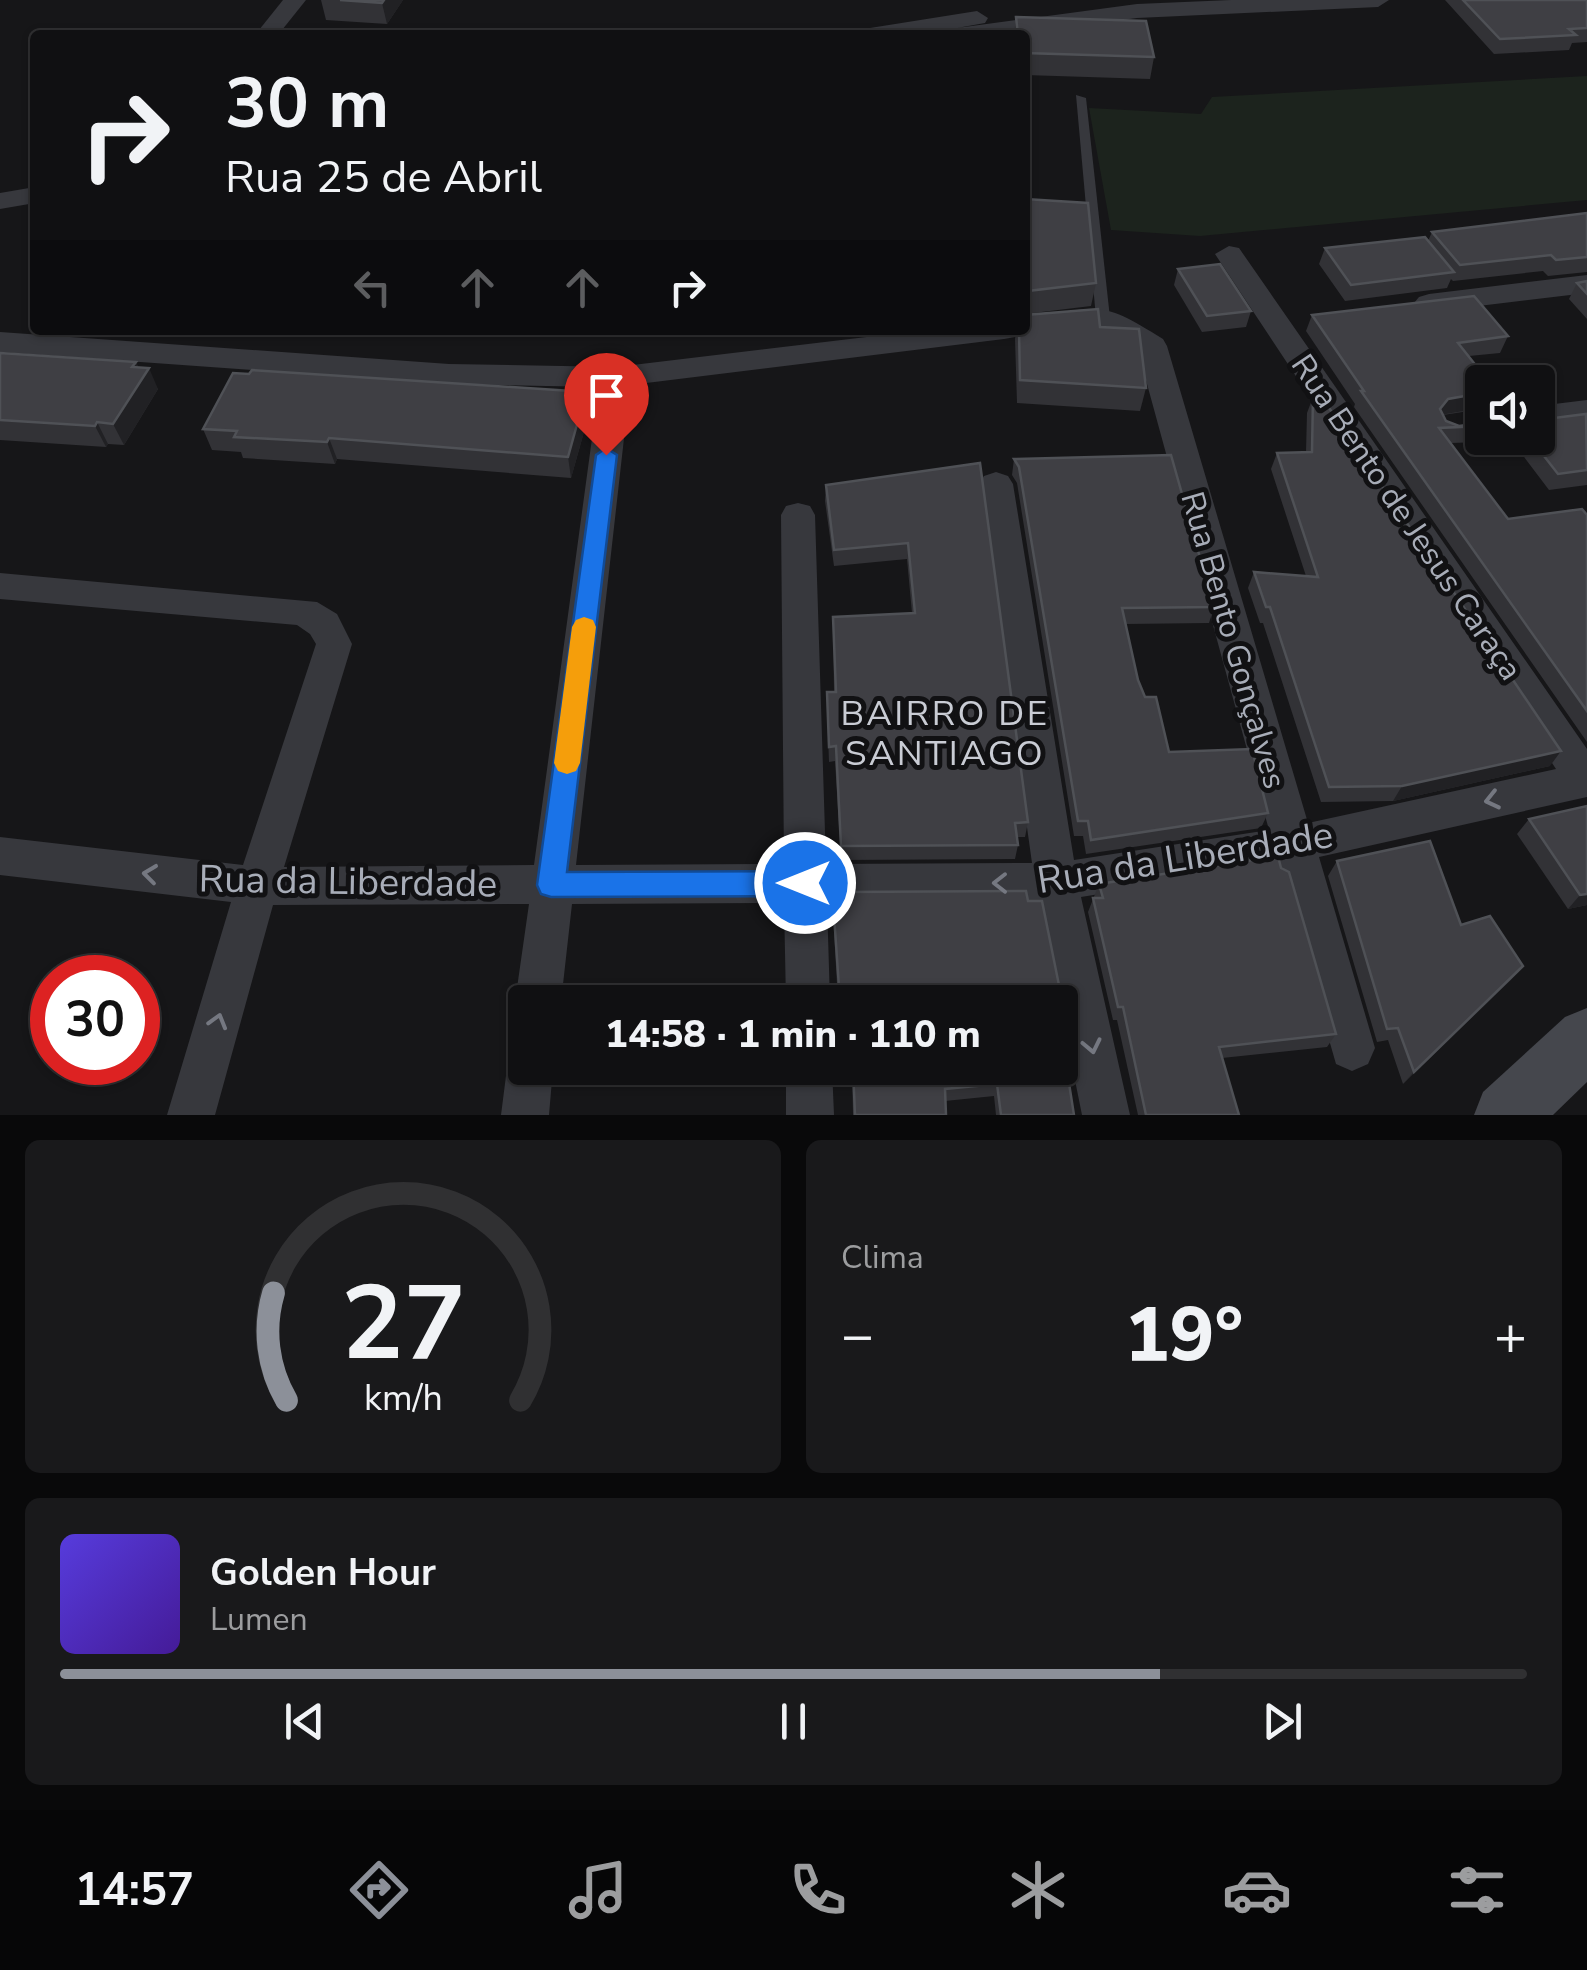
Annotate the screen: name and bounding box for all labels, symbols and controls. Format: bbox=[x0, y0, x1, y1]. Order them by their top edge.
text: 30 m bbox=[225, 56, 389, 152]
icon: right bbox=[60, 70, 190, 200]
text: Rua 25 de Abril bbox=[225, 147, 542, 208]
icon: left bbox=[345, 260, 400, 315]
icon: ahead bbox=[450, 260, 505, 315]
icon: ahead bbox=[555, 260, 610, 315]
icon: right bbox=[660, 260, 715, 315]
street label: Rua Bento de Jesus Caraça bbox=[1281, 346, 1532, 689]
pin bbox=[564, 353, 649, 456]
map controls bbox=[1465, 365, 1555, 455]
button: sound bbox=[1465, 365, 1555, 455]
icon: arrive bbox=[579, 368, 634, 423]
street label: Rua Bento Gonçalves bbox=[1171, 487, 1297, 794]
district label: BAIRRO DE SANTIAGO bbox=[840, 690, 1050, 777]
one-way arrow bbox=[1484, 789, 1501, 810]
street label: Rua da Liberdade bbox=[1034, 809, 1337, 906]
position arrow bbox=[753, 831, 857, 935]
street label: Rua da Liberdade bbox=[198, 853, 498, 910]
one-way arrow bbox=[142, 864, 158, 885]
one-way arrow bbox=[991, 872, 1006, 894]
speed limit sign: 30 bbox=[30, 955, 160, 1085]
text: 14:58 · 1 min · 110 m bbox=[605, 1009, 981, 1060]
one-way arrow bbox=[206, 1014, 227, 1031]
one-way arrow bbox=[1080, 1037, 1101, 1054]
text: Clima bbox=[841, 1236, 924, 1279]
text: 27 bbox=[341, 1253, 465, 1395]
text: 19° bbox=[1125, 1284, 1243, 1386]
text: − bbox=[841, 1298, 874, 1373]
text: + bbox=[1494, 1298, 1527, 1373]
text: km/h bbox=[364, 1374, 442, 1423]
text: Golden Hour bbox=[210, 1547, 436, 1598]
text: Lumen bbox=[210, 1598, 308, 1641]
icon: previous bbox=[277, 1694, 332, 1749]
icon: pause bbox=[766, 1694, 821, 1749]
icon: next bbox=[1255, 1694, 1310, 1749]
icon: directions bbox=[344, 1855, 414, 1925]
icon: music bbox=[563, 1855, 633, 1925]
icon: phone bbox=[783, 1855, 853, 1925]
icon: climate bbox=[1003, 1855, 1073, 1925]
icon: car bbox=[1222, 1855, 1292, 1925]
icon: filters bbox=[1442, 1855, 1512, 1925]
text: 14:57 bbox=[75, 1860, 194, 1921]

